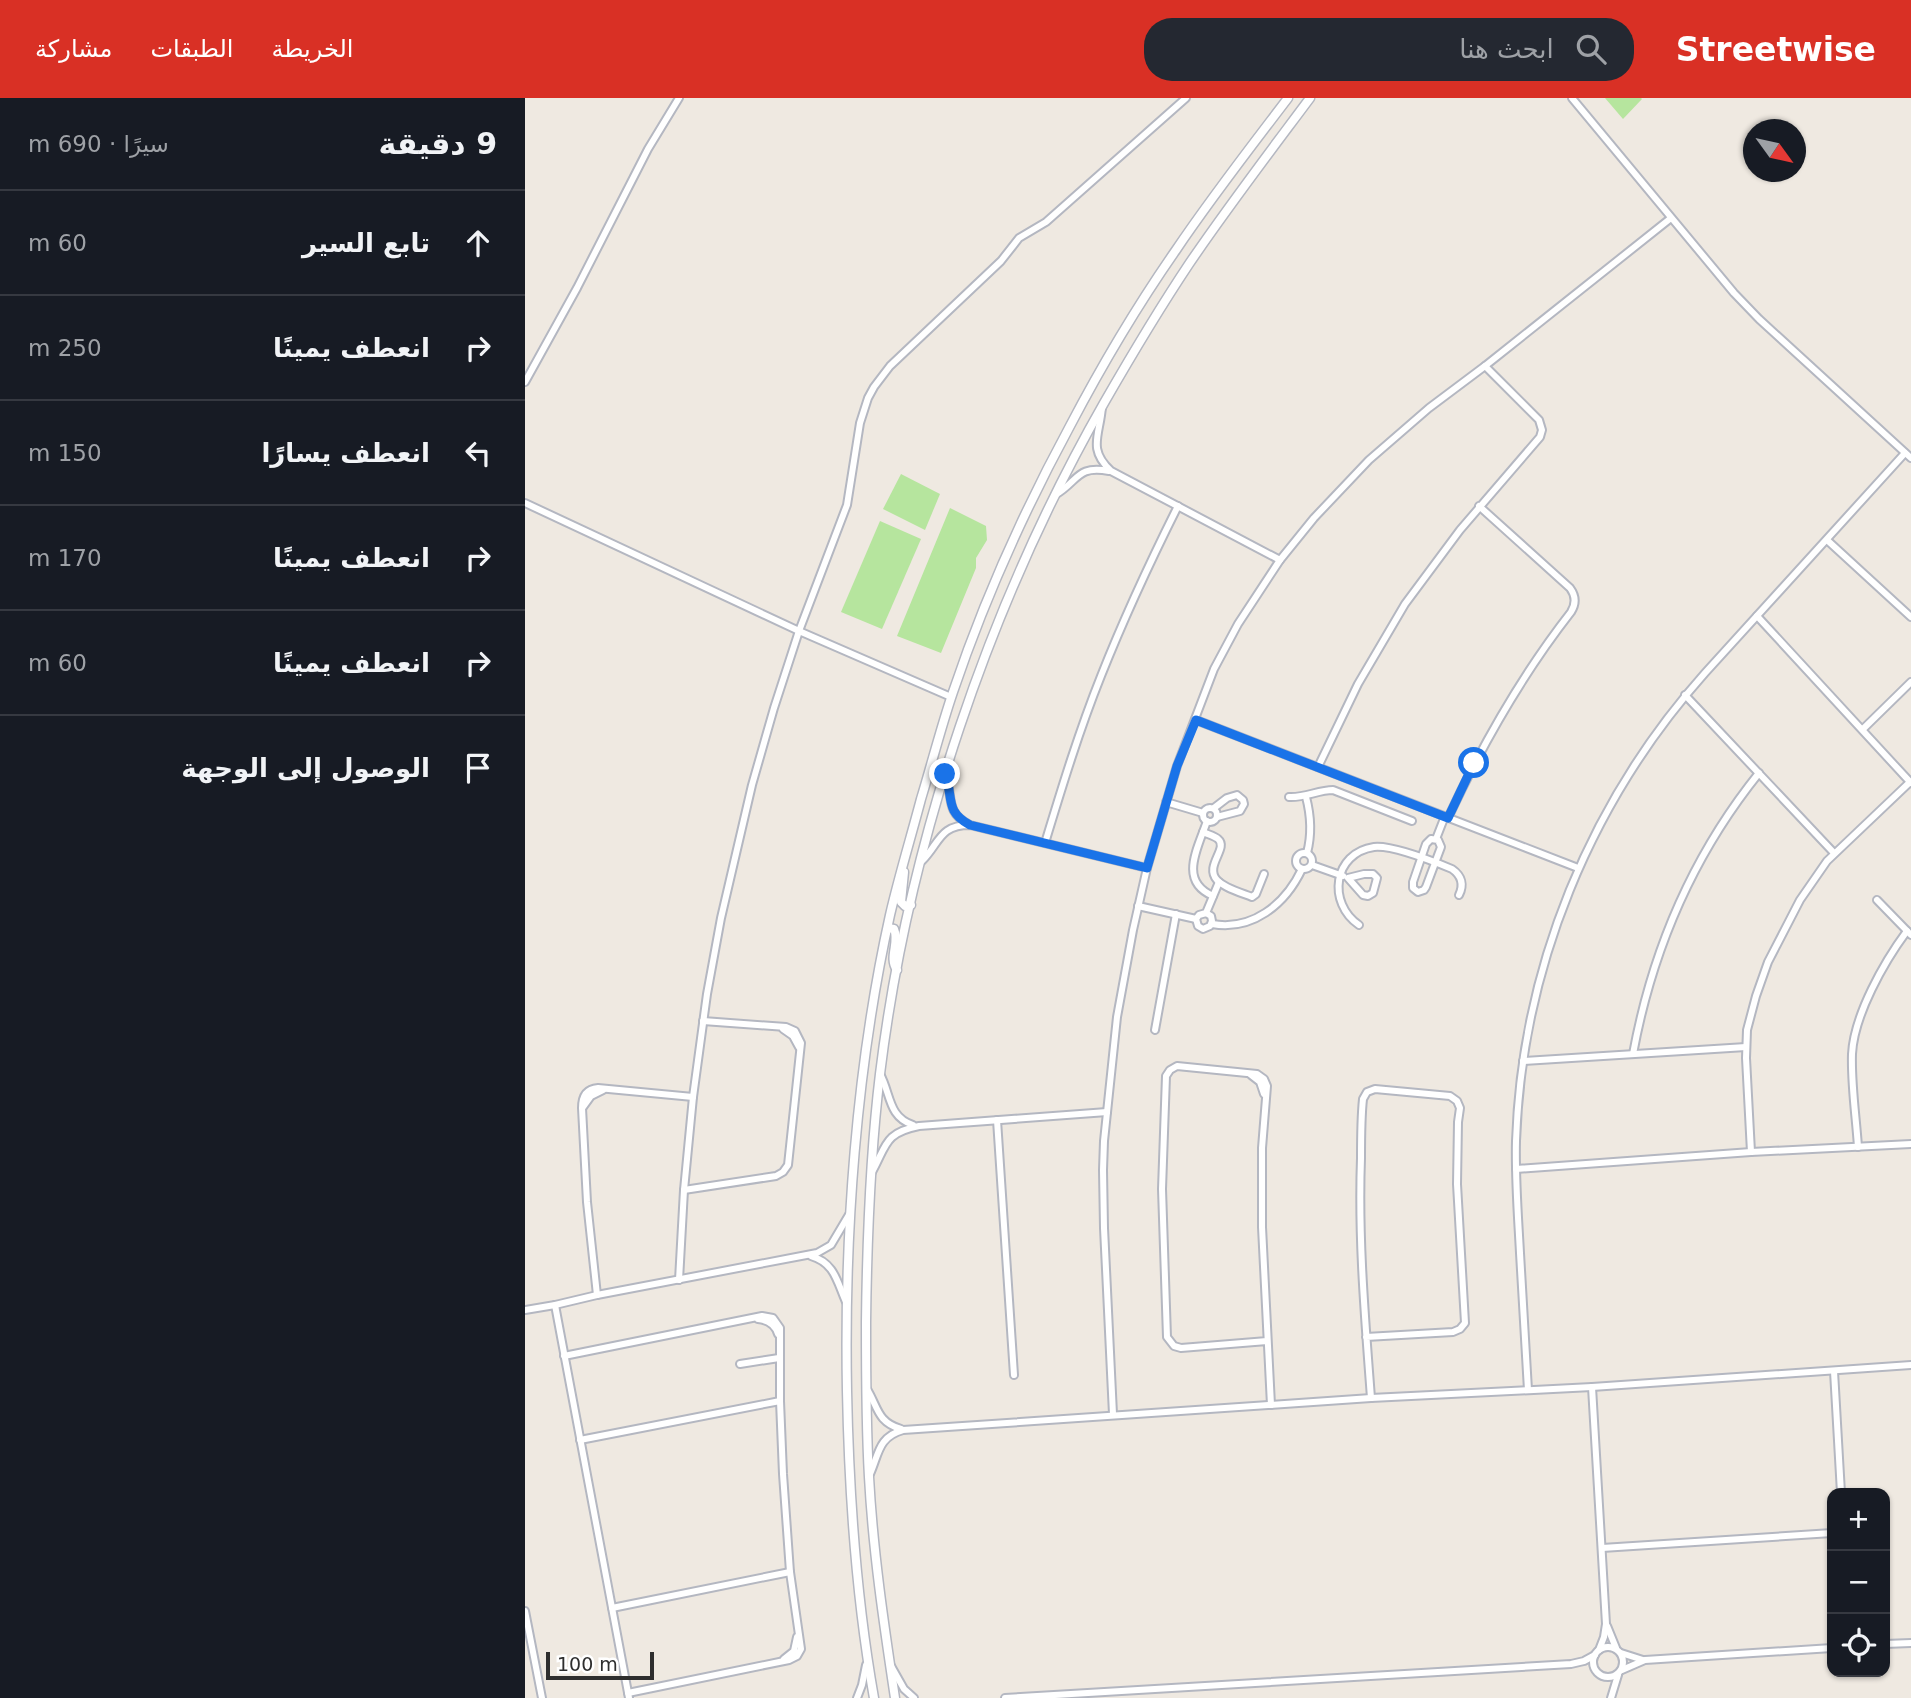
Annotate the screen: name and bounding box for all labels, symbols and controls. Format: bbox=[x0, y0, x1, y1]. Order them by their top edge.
search box bbox=[1144, 18, 1634, 81]
icon: search bbox=[1572, 30, 1610, 68]
text: Streetwise bbox=[1676, 30, 1876, 69]
text: ابحث هنا bbox=[1459, 34, 1554, 64]
text: مشاركة bbox=[35, 35, 112, 63]
text: الطبقات bbox=[150, 35, 233, 63]
text: الخريطة bbox=[271, 35, 353, 63]
north arrow bbox=[1743, 119, 1806, 182]
text: 9 دقيقة bbox=[379, 126, 497, 161]
text: سيرًا · 690 m bbox=[28, 131, 169, 157]
icon: ahead bbox=[459, 224, 497, 262]
text: تابع السير bbox=[302, 228, 430, 258]
text: 60 m bbox=[28, 230, 87, 256]
icon: right bbox=[459, 329, 497, 367]
text: انعطف يمينًا bbox=[273, 333, 430, 363]
text: 250 m bbox=[28, 335, 102, 361]
icon: left bbox=[459, 434, 497, 472]
text: انعطف يسارًا bbox=[261, 438, 430, 468]
text: 150 m bbox=[28, 440, 102, 466]
icon: right bbox=[459, 539, 497, 577]
text: انعطف يمينًا bbox=[273, 543, 430, 573]
text: 170 m bbox=[28, 545, 102, 571]
icon: right bbox=[459, 644, 497, 682]
text: انعطف يمينًا bbox=[273, 648, 430, 678]
text: 60 m bbox=[28, 650, 87, 676]
route start bbox=[1458, 747, 1489, 778]
icon: arrive bbox=[459, 749, 497, 787]
text: الوصول إلى الوجهة bbox=[181, 753, 430, 783]
route end bbox=[929, 758, 960, 789]
map controls bbox=[1827, 1488, 1890, 1677]
button: + bbox=[1827, 1488, 1890, 1551]
button: − bbox=[1827, 1551, 1890, 1614]
button: locate bbox=[1827, 1614, 1890, 1677]
scale bar bbox=[546, 1649, 655, 1681]
text: 100 m bbox=[557, 1653, 618, 1675]

